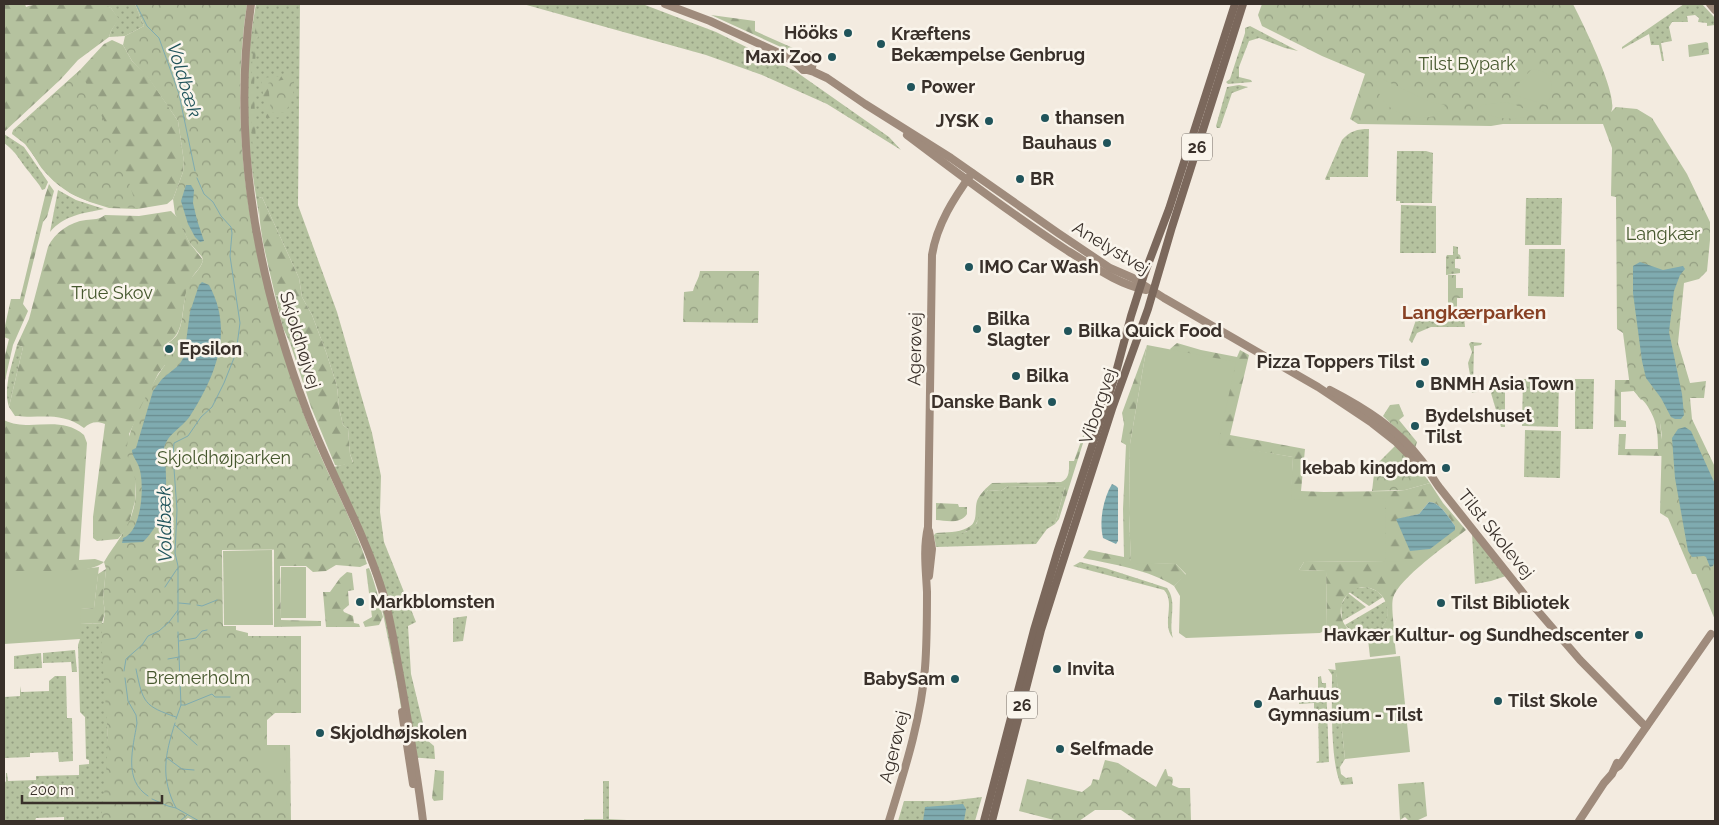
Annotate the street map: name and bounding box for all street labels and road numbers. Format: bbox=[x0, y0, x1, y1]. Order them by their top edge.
road number: 26 bbox=[1182, 134, 1212, 160]
street label: Anelystvej bbox=[1069, 216, 1154, 279]
street label: Skjoldhøjvej bbox=[276, 289, 325, 391]
street label: Agerøvej bbox=[903, 312, 926, 386]
street label: Viborgvej bbox=[1075, 365, 1120, 447]
street label: Tilst Skolevej bbox=[1454, 485, 1539, 583]
road number: 26 bbox=[1007, 692, 1037, 718]
street label: Agerøvej bbox=[874, 708, 913, 785]

